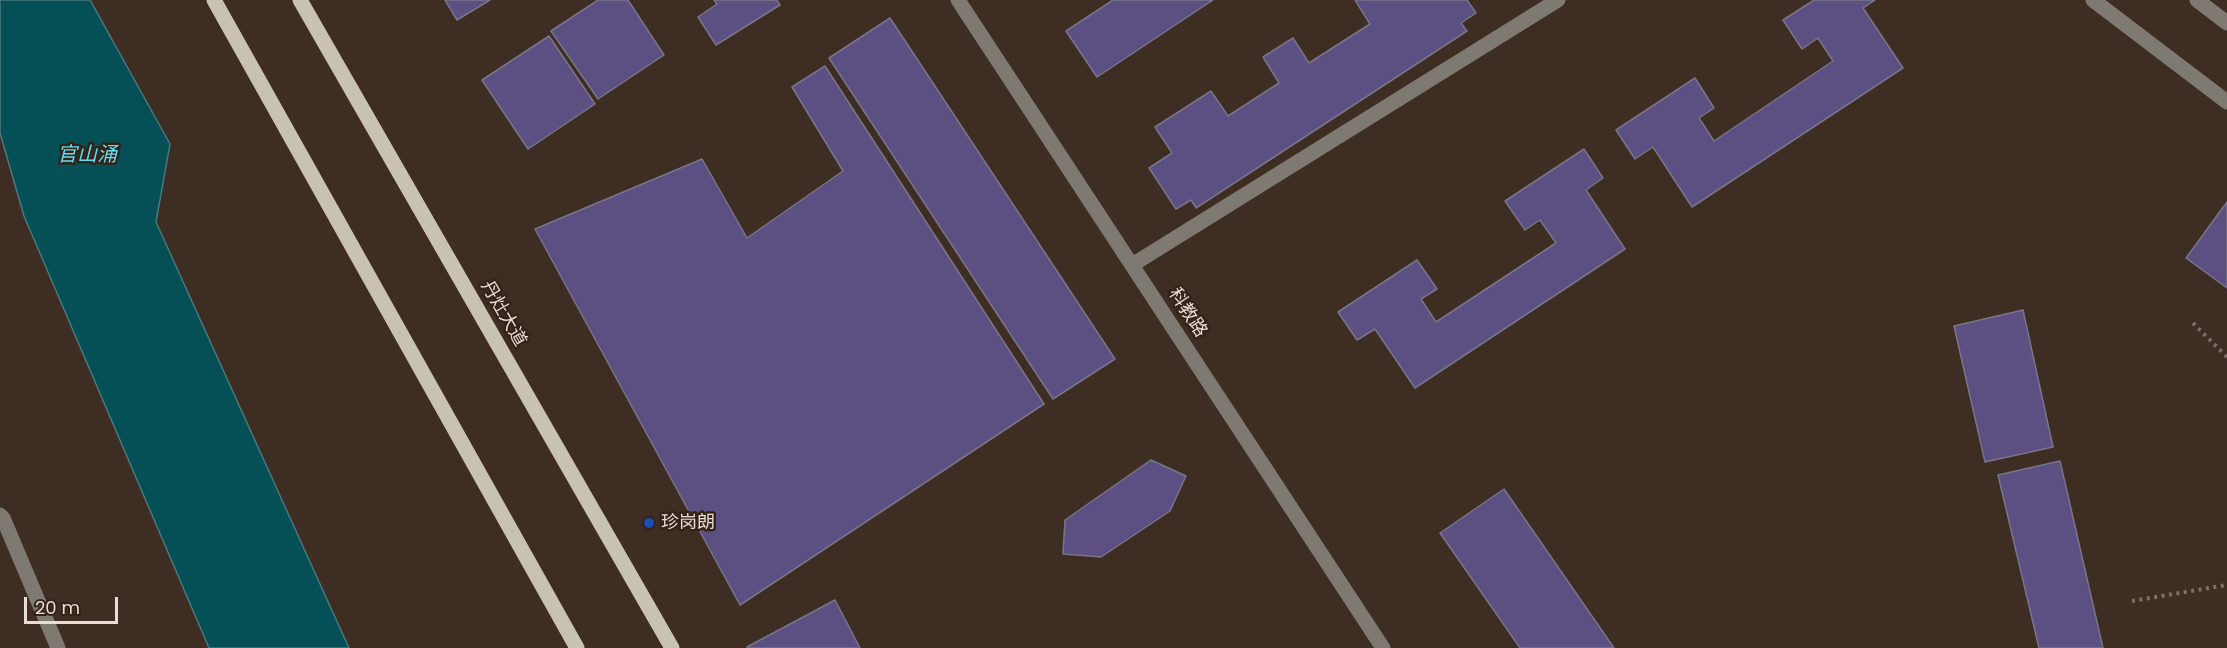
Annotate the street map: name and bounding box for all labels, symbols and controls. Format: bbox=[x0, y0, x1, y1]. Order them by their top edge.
water label: 官山涌 bbox=[57, 144, 117, 168]
street label: 丹灶大道 bbox=[476, 277, 530, 351]
street label: 科教路 bbox=[1163, 284, 1211, 342]
place label: 珍岗朗 bbox=[661, 512, 715, 534]
marker: 珍岗朗 bbox=[642, 516, 656, 530]
scale bar bbox=[27, 585, 122, 623]
text: 20 m bbox=[35, 595, 80, 620]

